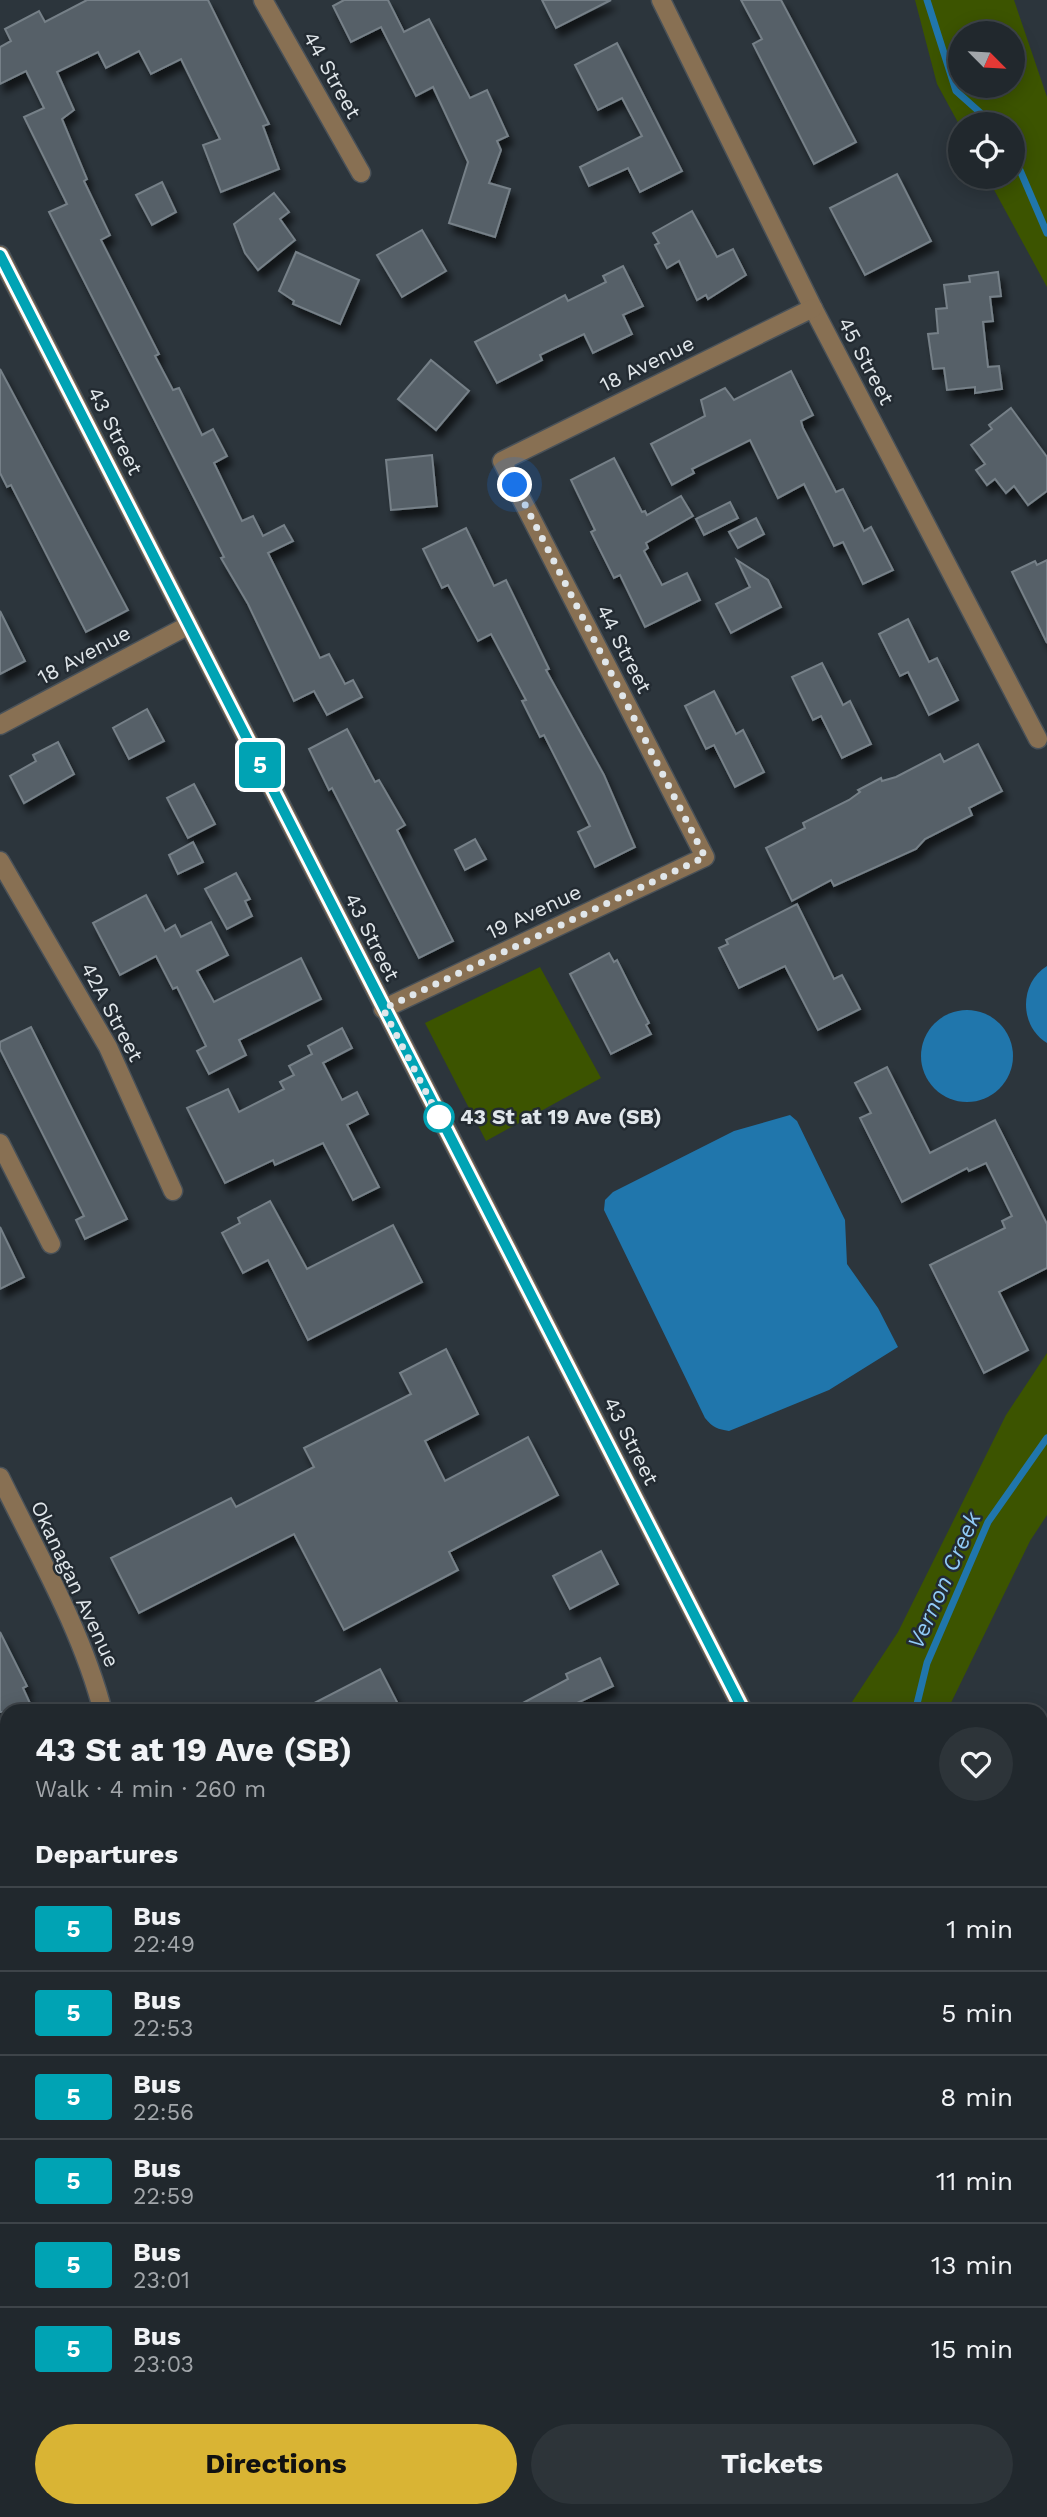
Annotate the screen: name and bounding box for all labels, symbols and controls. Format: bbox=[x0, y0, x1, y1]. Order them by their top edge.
north arrow bbox=[948, 21, 1026, 98]
map controls bbox=[948, 21, 1025, 189]
street label: 44 Street bbox=[298, 27, 367, 123]
button: locate bbox=[948, 112, 1025, 189]
street label: 45 Street bbox=[833, 313, 900, 409]
street label: 18 Avenue bbox=[596, 330, 698, 397]
street label: 43 Street bbox=[83, 383, 148, 479]
your location bbox=[497, 467, 532, 502]
street label: 44 Street bbox=[592, 600, 657, 697]
street label: 18 Avenue bbox=[33, 620, 135, 689]
line badge: 5 bbox=[237, 742, 283, 788]
text: 5 bbox=[253, 751, 267, 779]
street label: 19 Avenue bbox=[482, 879, 585, 944]
street label: 43 Street bbox=[340, 889, 405, 985]
street label: 42A Street bbox=[76, 958, 149, 1066]
marker: 43 St at 19 Ave (SB) bbox=[424, 1102, 454, 1132]
place label: 43 St at 19 Ave (SB) bbox=[460, 1104, 662, 1129]
street label: 43 Street bbox=[599, 1393, 664, 1489]
street label: Okanagan Avenue bbox=[26, 1497, 125, 1671]
water label: Vernon Creek bbox=[902, 1506, 987, 1653]
button: heart bbox=[939, 1727, 1013, 1801]
text: 43 St at 19 Ave (SB) bbox=[35, 1730, 352, 1769]
text: Walk · 4 min · 260 m bbox=[35, 1776, 266, 1803]
text: Departures bbox=[35, 1839, 178, 1869]
text: Bus bbox=[133, 1901, 181, 1931]
text: 1 min bbox=[946, 1914, 1013, 1944]
text: 5 bbox=[67, 1915, 81, 1943]
text: 22:49 bbox=[133, 1931, 195, 1958]
text: Bus bbox=[133, 1985, 181, 2015]
text: 5 min bbox=[941, 1998, 1013, 2028]
text: 5 bbox=[67, 1999, 81, 2027]
text: 22:53 bbox=[133, 2015, 193, 2042]
text: Bus bbox=[133, 2069, 181, 2099]
text: 8 min bbox=[940, 2082, 1013, 2112]
text: 5 bbox=[67, 2083, 81, 2111]
text: 22:56 bbox=[133, 2099, 194, 2126]
text: Bus bbox=[133, 2153, 181, 2183]
text: 11 min bbox=[936, 2166, 1013, 2196]
text: 5 bbox=[67, 2167, 81, 2195]
text: 22:59 bbox=[133, 2183, 194, 2210]
text: Bus bbox=[133, 2237, 181, 2267]
text: 13 min bbox=[931, 2250, 1013, 2280]
text: 5 bbox=[67, 2251, 81, 2279]
text: 23:01 bbox=[133, 2267, 190, 2294]
text: Bus bbox=[133, 2321, 181, 2351]
text: 15 min bbox=[931, 2334, 1013, 2364]
text: 5 bbox=[67, 2335, 81, 2363]
text: 23:03 bbox=[133, 2351, 194, 2378]
button: Directions bbox=[35, 2424, 517, 2504]
button: Tickets bbox=[531, 2424, 1013, 2504]

